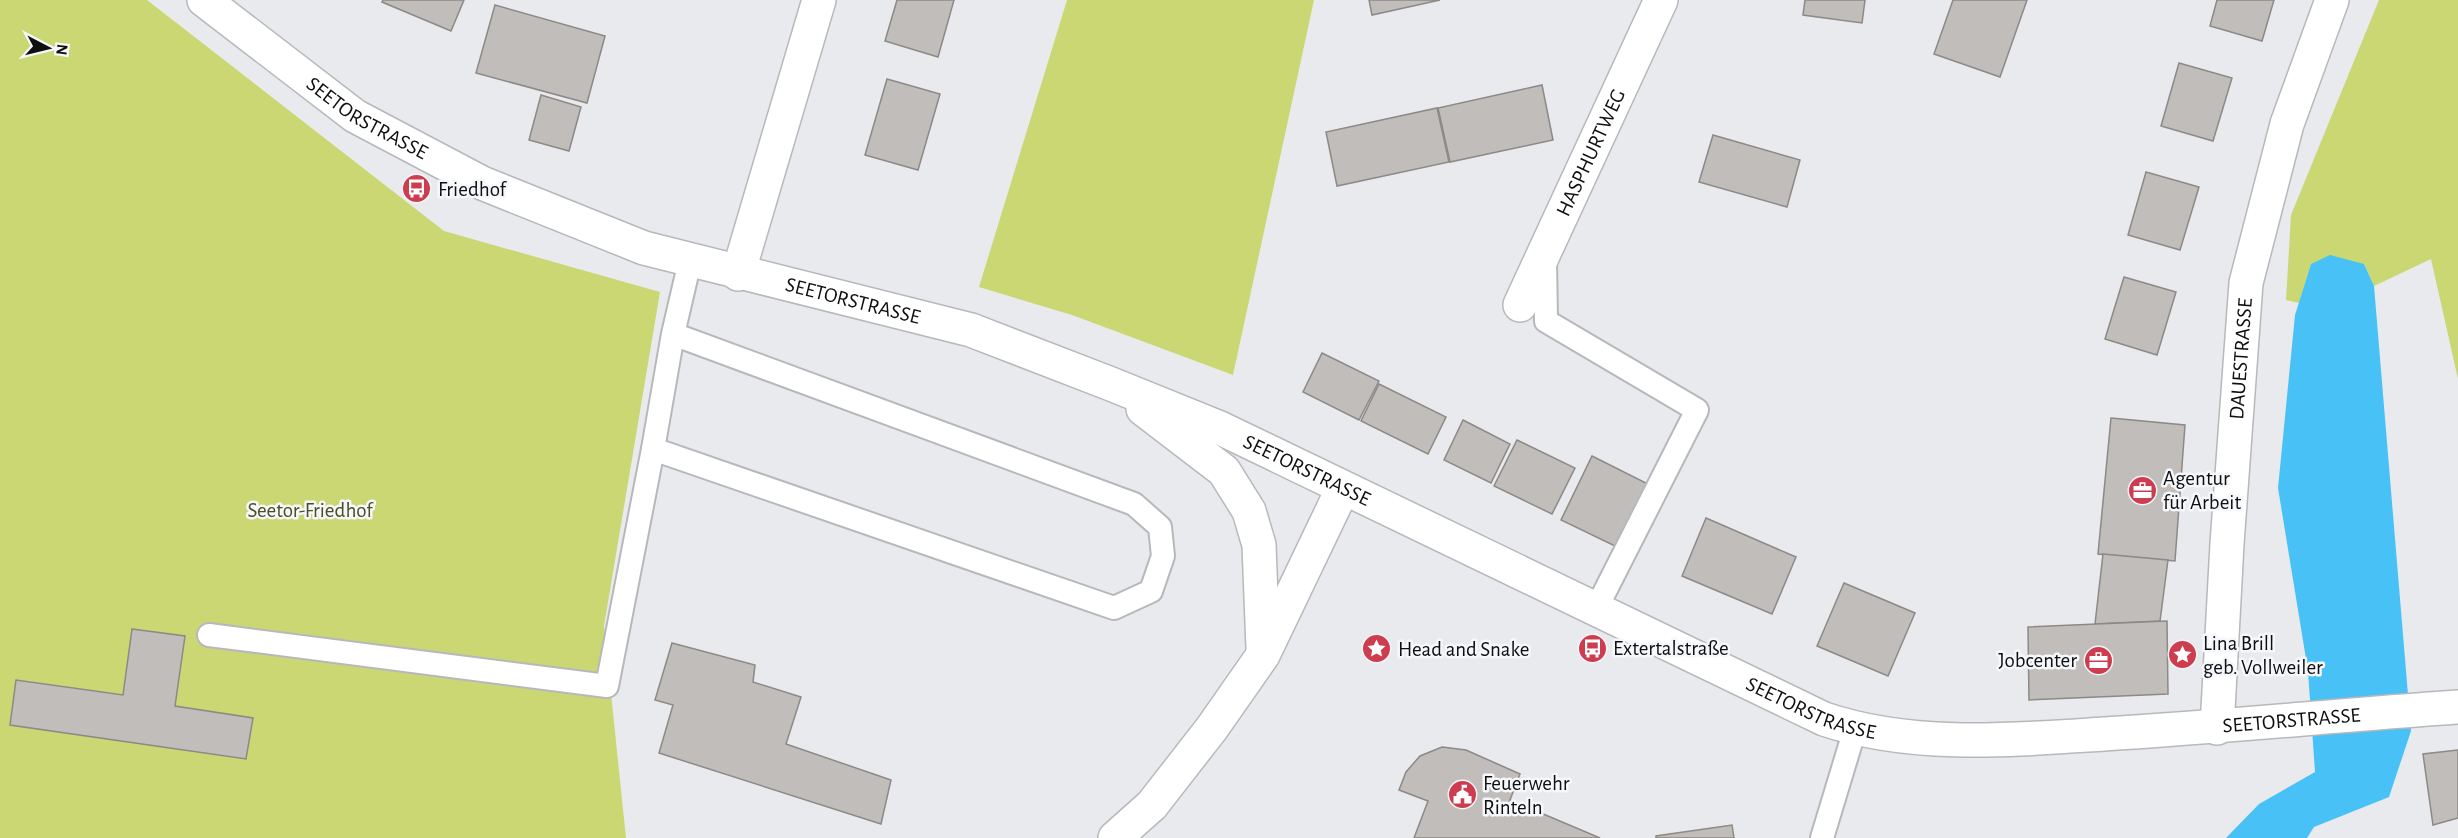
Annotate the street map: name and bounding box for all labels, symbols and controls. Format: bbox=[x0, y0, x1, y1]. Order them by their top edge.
north arrow bbox=[18, 18, 78, 78]
text: N bbox=[53, 43, 71, 56]
street label: SEETORSTRASSE bbox=[303, 73, 431, 163]
street label: HASPHURTWEG bbox=[1552, 86, 1629, 219]
bus stop icon: Friedhof bbox=[401, 173, 433, 205]
place label: Friedhof bbox=[438, 179, 508, 200]
street label: SEETORSTRASSE bbox=[783, 273, 923, 327]
street label: DAUESTRASSE bbox=[2226, 297, 2255, 420]
street label: SEETORSTRASSE bbox=[1240, 431, 1374, 509]
place label: Agentur für Arbeit bbox=[2163, 468, 2241, 513]
office icon: Agentur für Arbeit bbox=[2126, 474, 2158, 506]
park label: Seetor-Friedhof bbox=[247, 500, 374, 521]
bus stop icon: Extertalstraße bbox=[1576, 632, 1608, 664]
place icon: Head and Snake bbox=[1361, 633, 1393, 665]
place label: Lina Brill geb. Vollweiler bbox=[2203, 633, 2323, 678]
place label: Extertalstraße bbox=[1613, 638, 1729, 659]
place label: Head and Snake bbox=[1398, 639, 1529, 660]
place icon: Lina Brill geb. Vollweiler bbox=[2166, 639, 2198, 671]
office icon: Jobcenter bbox=[2082, 644, 2114, 676]
place label: Jobcenter bbox=[1998, 650, 2077, 671]
street label: SEETORSTRASSE bbox=[1743, 673, 1878, 743]
street label: SEETORSTRASSE bbox=[2222, 704, 2361, 736]
place label: Feuerwehr Rinteln bbox=[1483, 773, 1570, 818]
public building icon: Feuerwehr Rinteln bbox=[1446, 779, 1478, 811]

